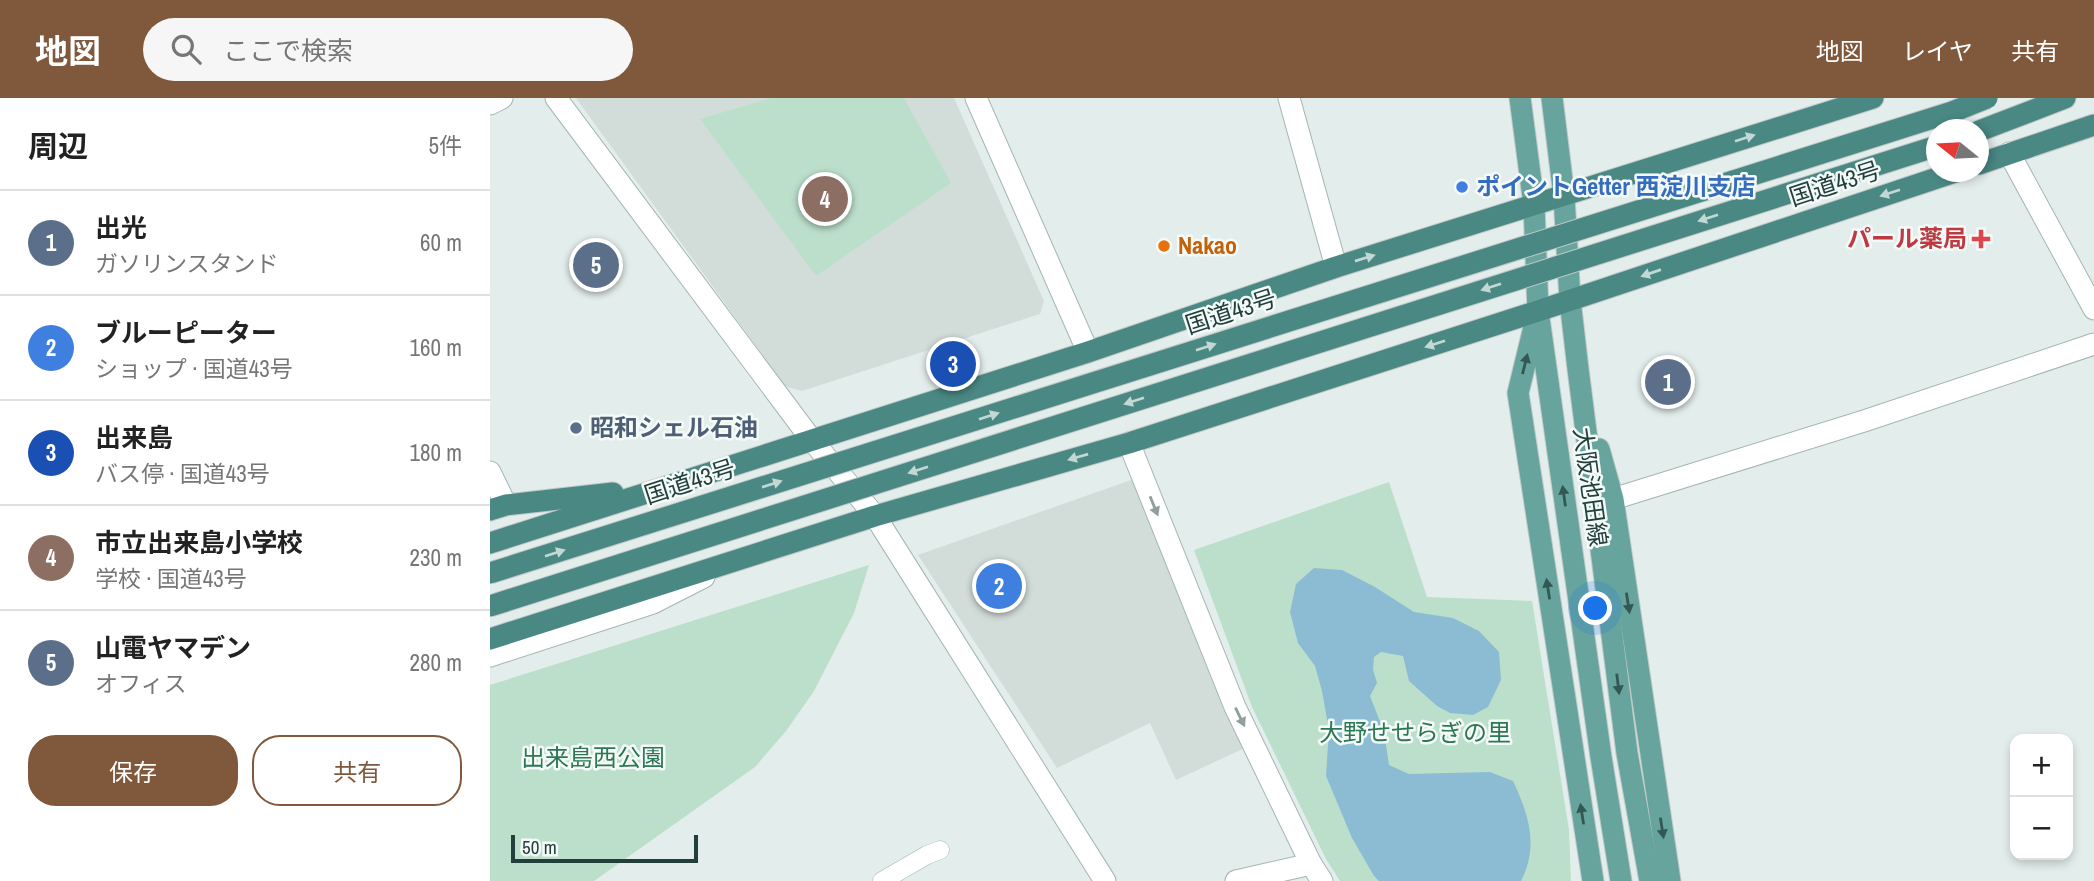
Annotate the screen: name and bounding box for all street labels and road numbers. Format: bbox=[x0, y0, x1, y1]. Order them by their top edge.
street label: 国道43号 bbox=[1785, 153, 1884, 213]
street label: 国道43号 bbox=[1181, 281, 1280, 341]
street label: 大阪池田線 bbox=[1567, 425, 1615, 549]
street label: 国道43号 bbox=[640, 451, 739, 511]

